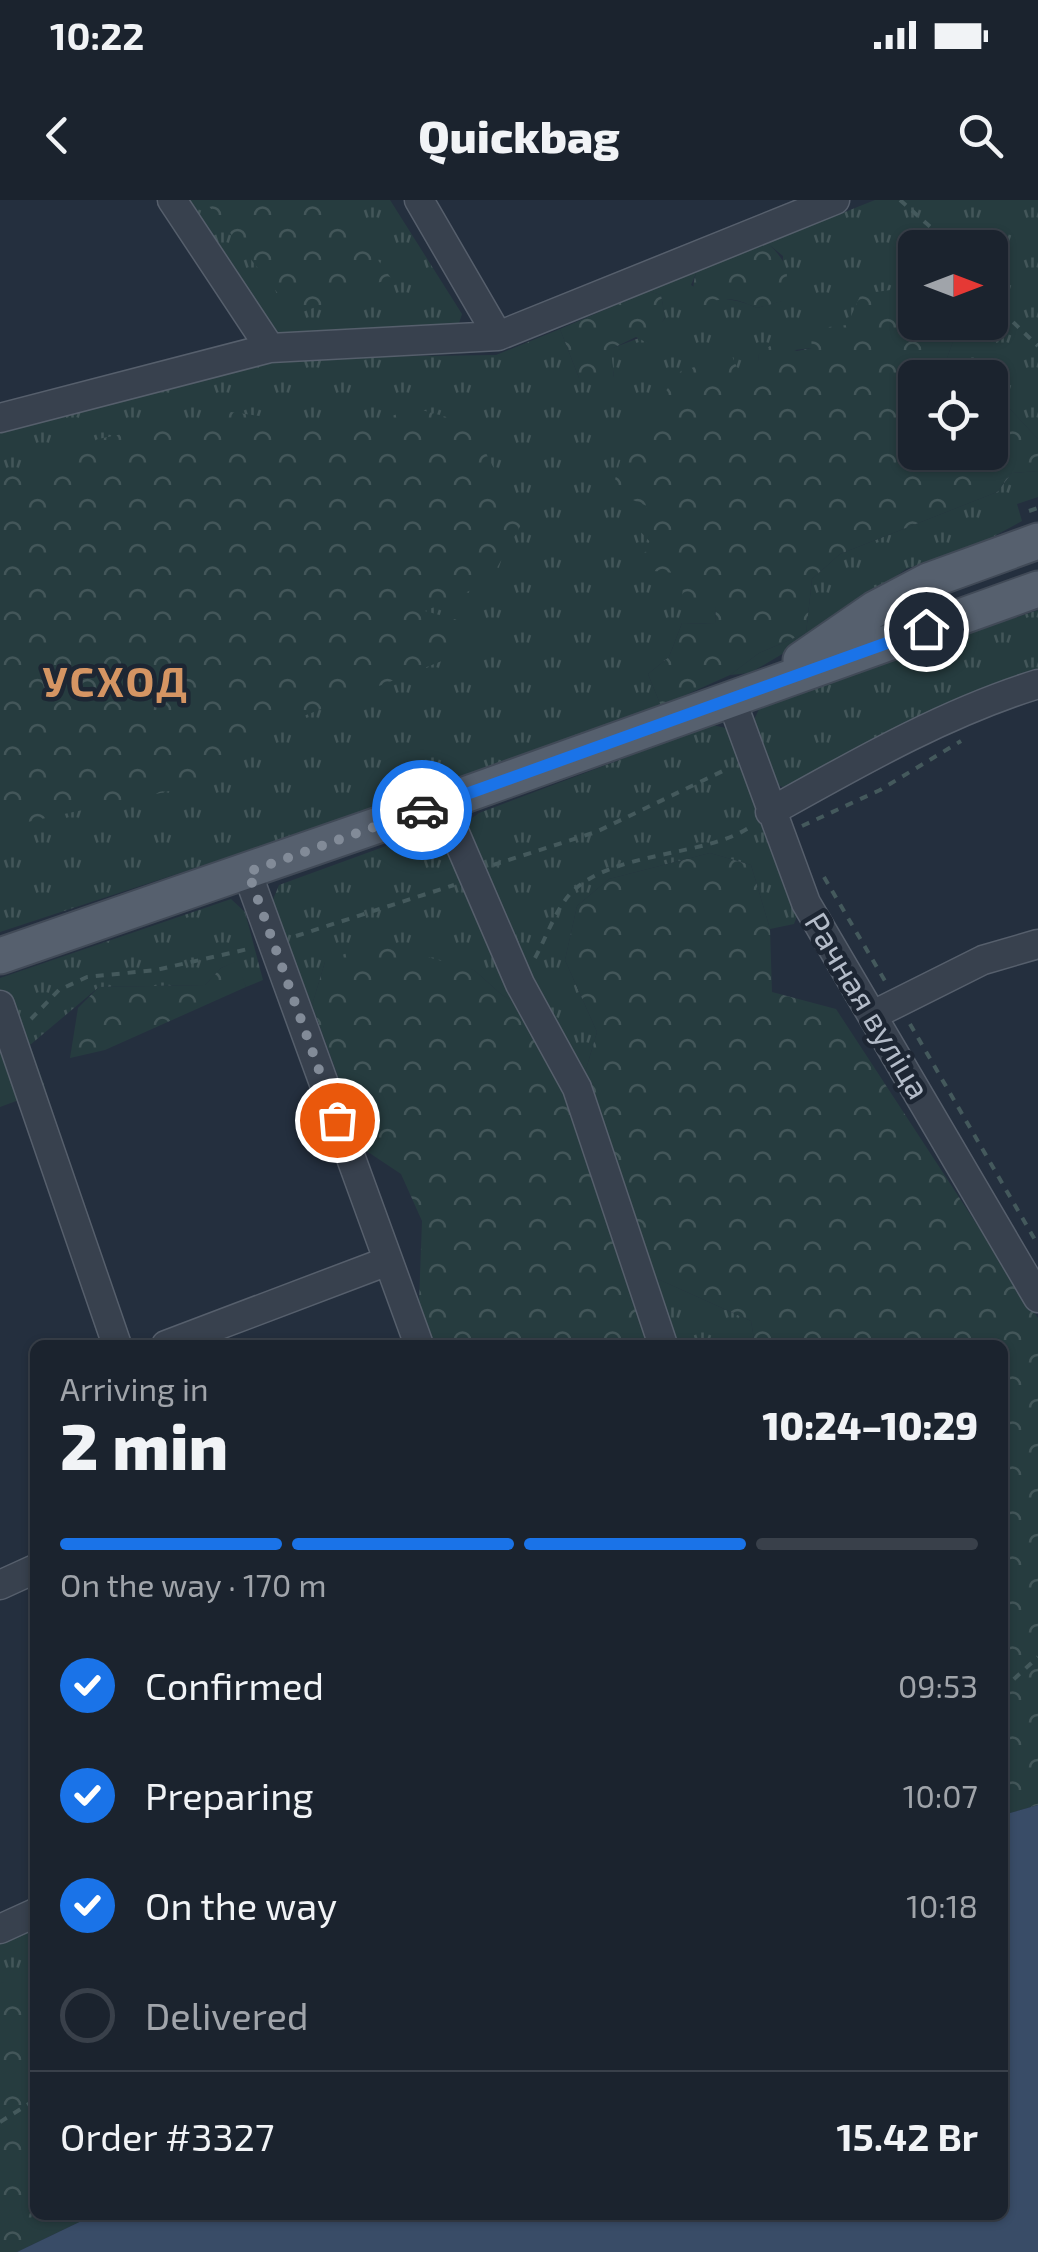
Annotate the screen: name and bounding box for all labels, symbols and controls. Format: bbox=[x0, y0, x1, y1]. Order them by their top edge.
text: 10:22 bbox=[50, 12, 144, 58]
icon: back bbox=[30, 108, 85, 163]
text: Quickbag bbox=[418, 108, 620, 162]
icon: search bbox=[953, 108, 1008, 163]
north arrow bbox=[898, 230, 1008, 340]
map controls bbox=[898, 230, 1008, 470]
button: locate bbox=[898, 360, 1008, 470]
pin bbox=[884, 587, 969, 672]
icon: home bbox=[899, 602, 954, 657]
district label: УСХОД bbox=[43, 655, 189, 705]
courier bbox=[372, 760, 472, 860]
icon: car bbox=[395, 783, 450, 838]
street label: Рачная вуліца bbox=[797, 905, 939, 1106]
pin bbox=[295, 1078, 380, 1163]
icon: bag bbox=[310, 1093, 365, 1148]
text: Arriving in bbox=[60, 1369, 209, 1407]
text: 10:24–10:29 bbox=[762, 1402, 978, 1448]
text: 2 min bbox=[60, 1405, 228, 1483]
text: On the way · 170 m bbox=[60, 1565, 326, 1603]
icon: check bbox=[60, 1658, 115, 1713]
text: Confirmed bbox=[145, 1662, 324, 1708]
text: 09:53 bbox=[898, 1666, 978, 1704]
icon: check bbox=[60, 1768, 115, 1823]
text: Preparing bbox=[145, 1772, 313, 1818]
text: 10:07 bbox=[903, 1776, 978, 1814]
icon: check bbox=[60, 1878, 115, 1933]
text: On the way bbox=[145, 1882, 337, 1928]
text: 10:18 bbox=[906, 1886, 978, 1924]
text: Delivered bbox=[145, 1992, 309, 2038]
text: Order #3327 bbox=[60, 2113, 274, 2159]
text: 15.42 Br bbox=[836, 2113, 978, 2159]

